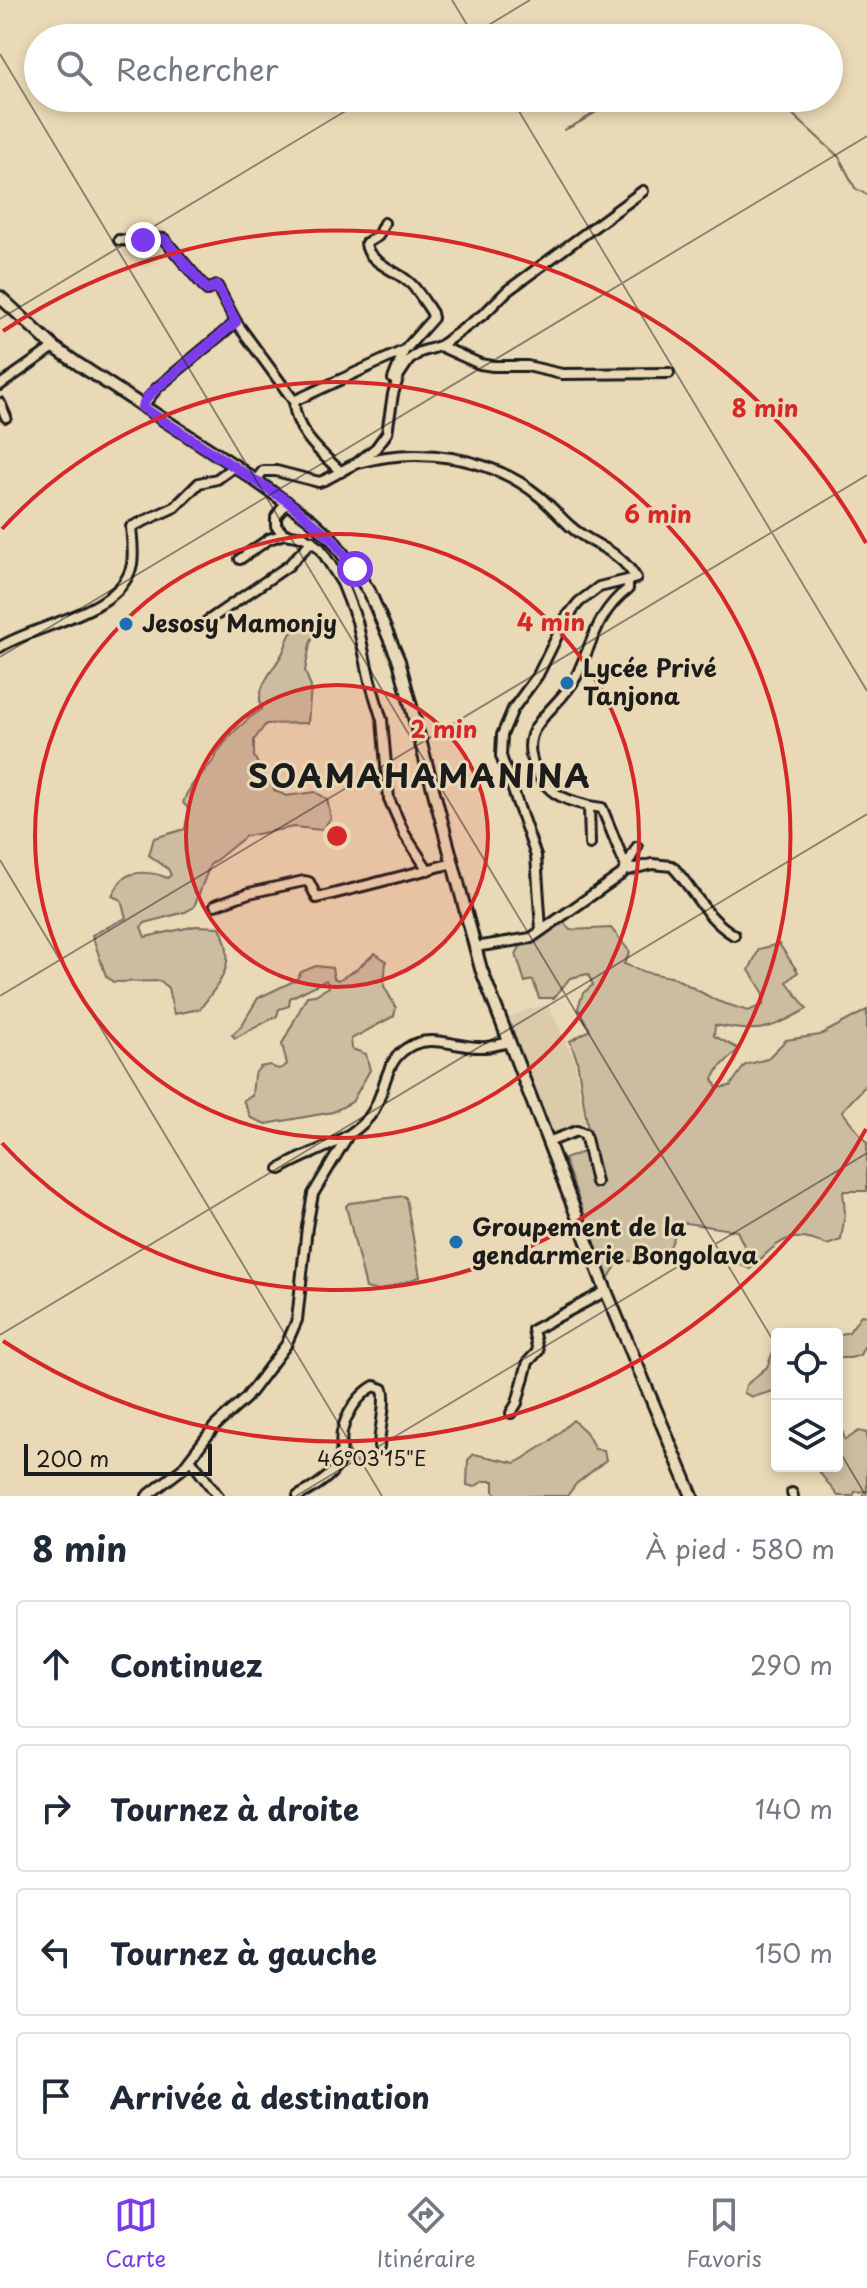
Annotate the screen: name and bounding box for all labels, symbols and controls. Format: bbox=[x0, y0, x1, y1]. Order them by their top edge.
search box bbox=[24, 24, 843, 112]
icon: search bbox=[52, 46, 96, 90]
text: Rechercher bbox=[116, 46, 279, 91]
route end bbox=[125, 222, 161, 258]
text: 8 min bbox=[731, 389, 799, 425]
text: 6 min bbox=[624, 495, 692, 531]
route start bbox=[337, 551, 373, 587]
text: 4 min bbox=[517, 603, 585, 639]
place label: Jesosy Mamonjy bbox=[142, 604, 337, 640]
marker: Jesosy Mamonjy bbox=[117, 615, 135, 633]
place label: Lycée Privé Tanjona bbox=[583, 649, 717, 713]
marker: Lycée Privé Tanjona bbox=[558, 674, 576, 692]
text: 2 min bbox=[410, 710, 478, 746]
district label: SOAMAHAMANINA bbox=[248, 751, 592, 799]
centre of rings bbox=[323, 822, 351, 850]
place label: Groupement de la gendarmerie Bongolava bbox=[472, 1208, 758, 1272]
marker: Groupement de la gendarmerie Bongolava bbox=[447, 1233, 465, 1251]
map controls bbox=[771, 1328, 843, 1472]
button: locate bbox=[771, 1328, 843, 1400]
button: layers bbox=[771, 1400, 843, 1472]
scale bar bbox=[24, 1440, 212, 1476]
text: 200 m bbox=[36, 1441, 109, 1474]
text: 46°03'15"E bbox=[317, 1443, 427, 1473]
text: 8 min bbox=[32, 1522, 127, 1574]
text: À pied · 580 m bbox=[646, 1529, 835, 1568]
icon: ahead bbox=[34, 1642, 78, 1686]
text: Continuez bbox=[110, 1642, 263, 1687]
text: 290 m bbox=[750, 1645, 833, 1684]
icon: right bbox=[34, 1786, 78, 1830]
text: Tournez à droite bbox=[110, 1786, 359, 1831]
text: 140 m bbox=[755, 1789, 833, 1828]
icon: left bbox=[34, 1930, 78, 1974]
text: Tournez à gauche bbox=[110, 1930, 377, 1975]
text: 150 m bbox=[755, 1933, 833, 1972]
icon: arrive bbox=[34, 2074, 78, 2118]
text: Arrivée à destination bbox=[110, 2074, 430, 2119]
tab: Carte bbox=[105, 2193, 166, 2274]
tab: Itinéraire bbox=[377, 2193, 476, 2274]
tab: Favoris bbox=[686, 2193, 762, 2274]

